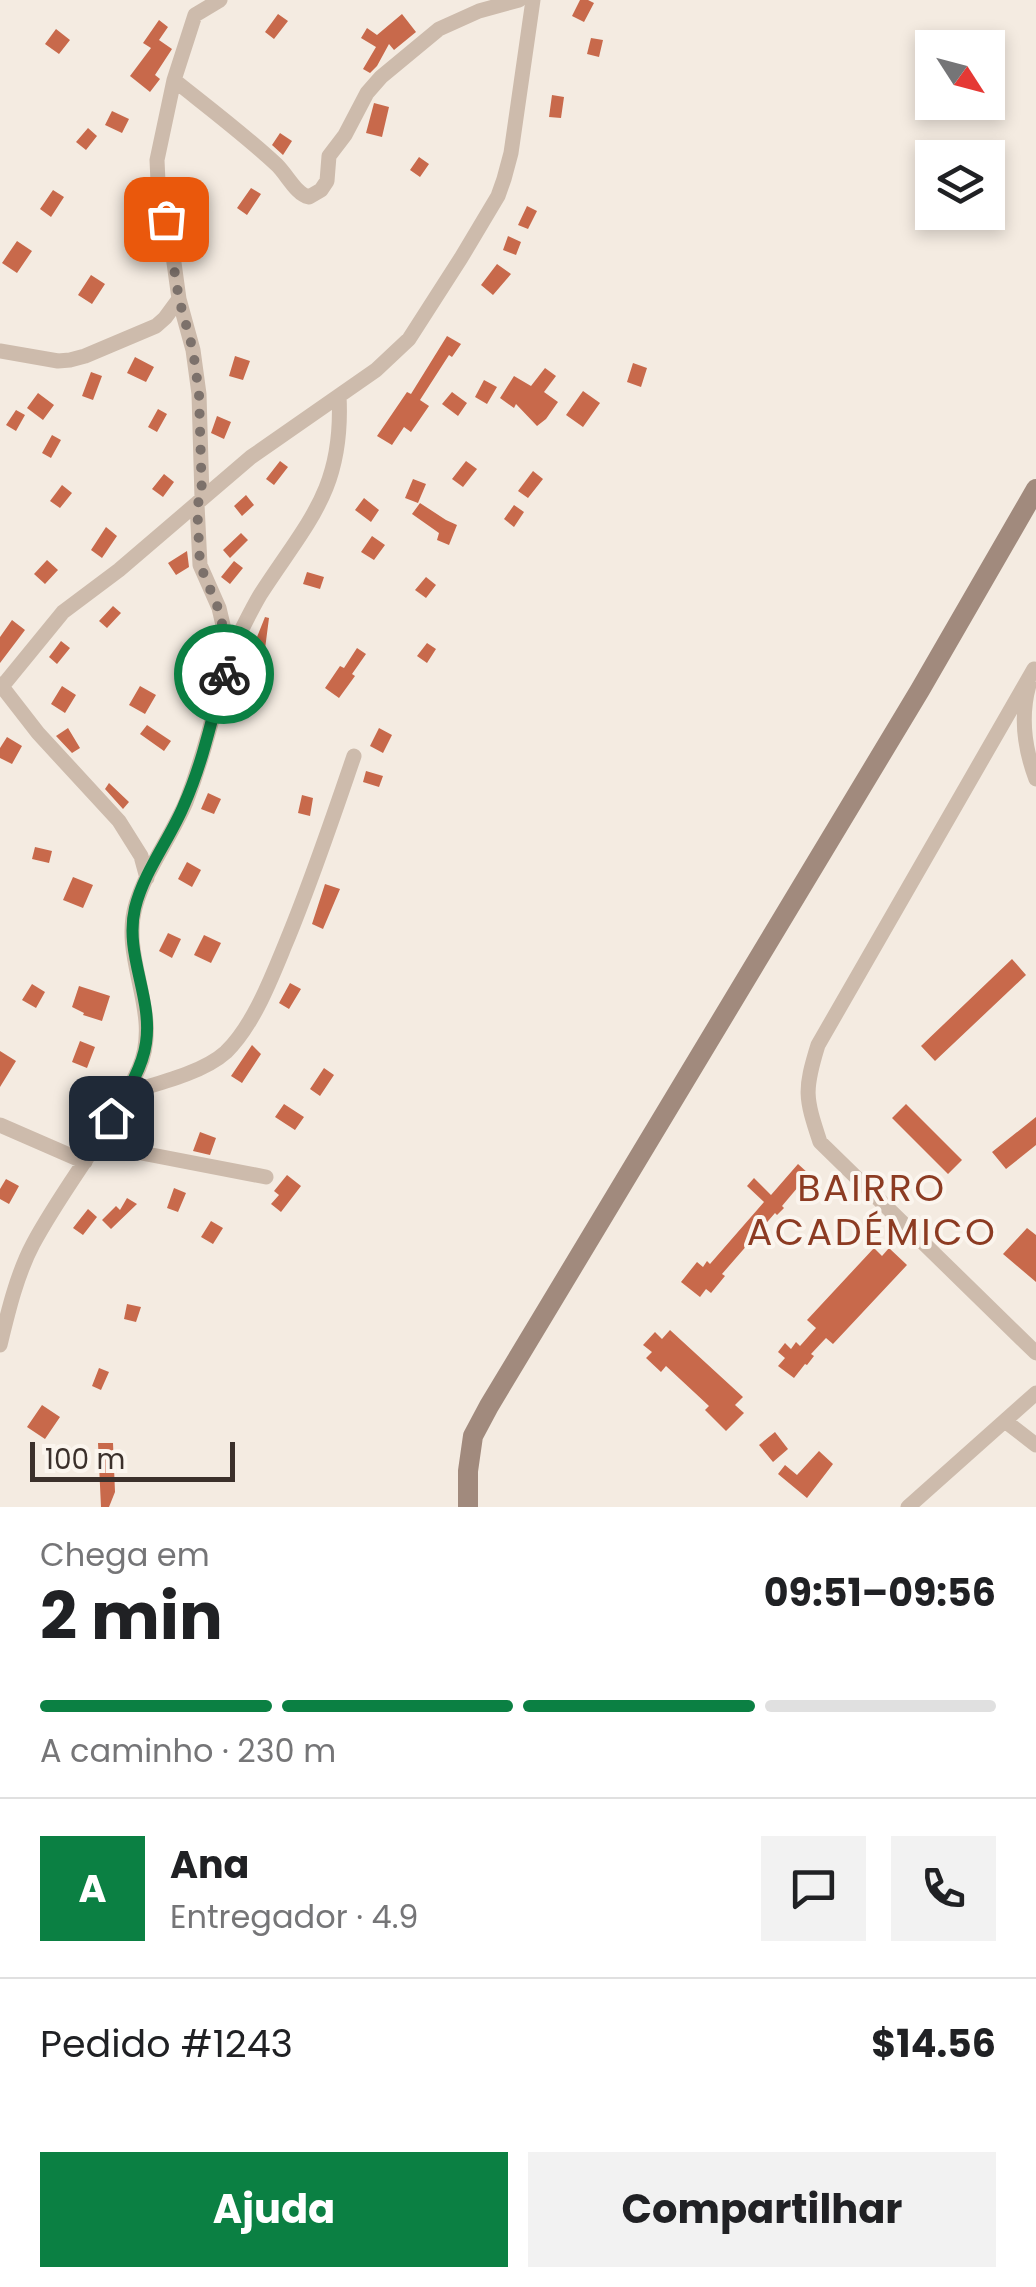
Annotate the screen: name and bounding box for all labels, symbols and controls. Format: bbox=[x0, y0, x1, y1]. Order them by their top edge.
north arrow bbox=[915, 30, 1005, 120]
map controls bbox=[915, 30, 1005, 230]
button: layers bbox=[915, 140, 1005, 230]
pin bbox=[124, 177, 209, 262]
icon: bag bbox=[139, 192, 194, 247]
courier bbox=[174, 624, 274, 724]
icon: bike bbox=[197, 647, 252, 702]
pin bbox=[69, 1076, 154, 1161]
icon: home bbox=[84, 1091, 139, 1146]
district label: BAIRRO ACADÉMICO bbox=[747, 1161, 997, 1258]
scale bar bbox=[30, 1437, 235, 1482]
text: 100 m bbox=[45, 1440, 125, 1479]
text: Chega em bbox=[40, 1532, 210, 1577]
text: 09:51–09:56 bbox=[764, 1566, 996, 1619]
text: 2 min bbox=[40, 1571, 223, 1662]
text: A caminho · 230 m bbox=[40, 1728, 336, 1773]
button: chat bbox=[761, 1836, 866, 1941]
button: phone bbox=[891, 1836, 996, 1941]
text: Ana bbox=[170, 1838, 249, 1891]
text: A bbox=[78, 1862, 107, 1915]
text: Entregador · 4.9 bbox=[170, 1894, 419, 1939]
text: Pedido #1243 bbox=[40, 2017, 293, 2070]
text: $14.56 bbox=[871, 2017, 996, 2070]
button: Ajuda bbox=[40, 2152, 508, 2267]
button: Compartilhar bbox=[528, 2152, 996, 2267]

